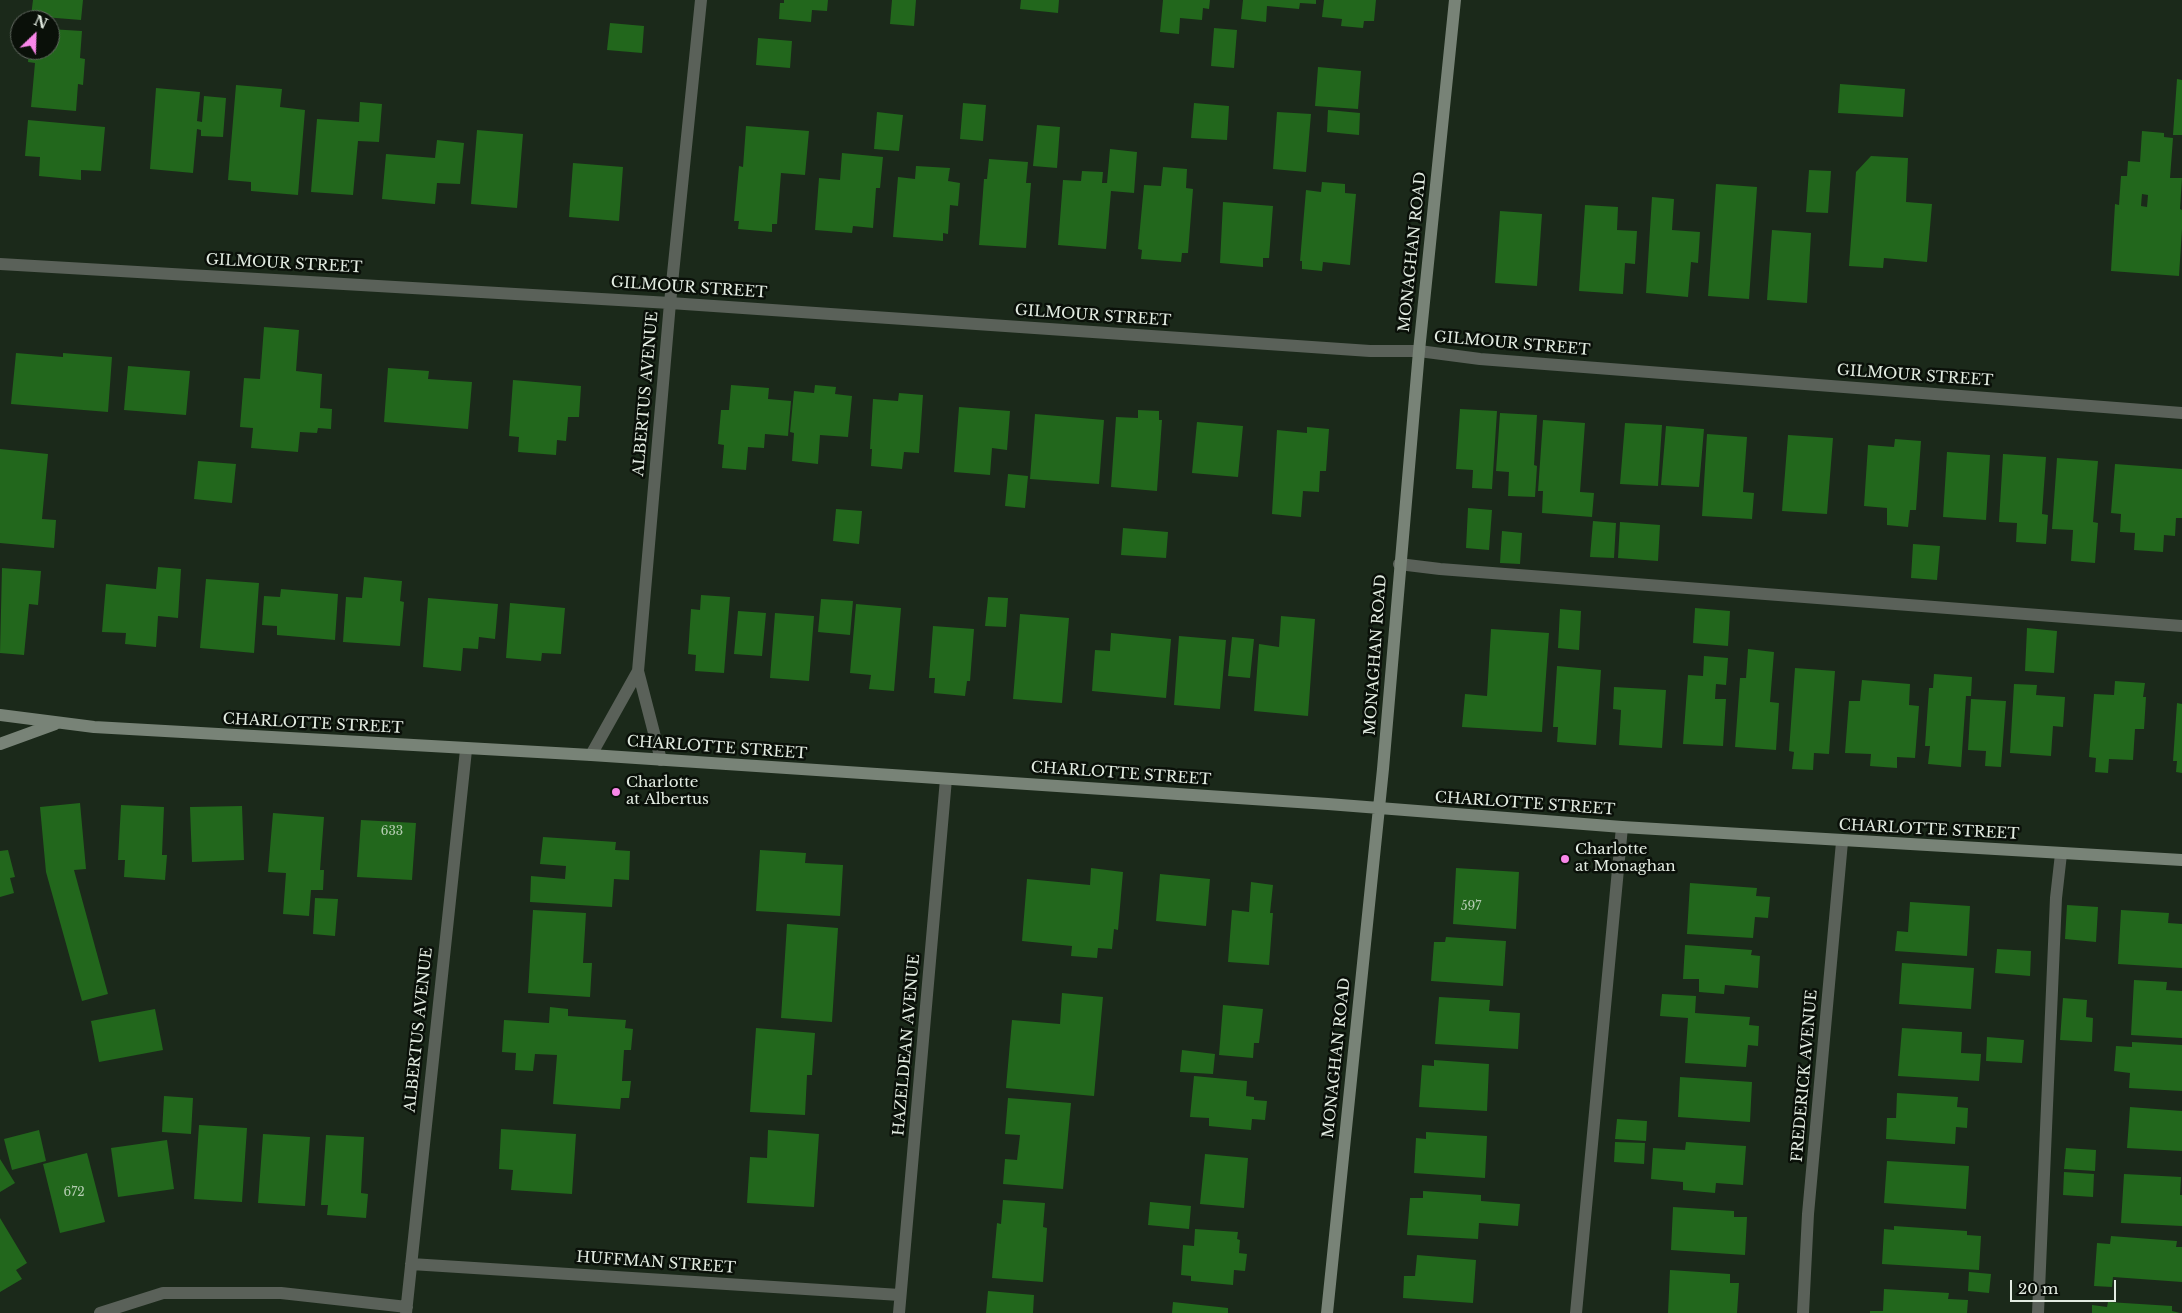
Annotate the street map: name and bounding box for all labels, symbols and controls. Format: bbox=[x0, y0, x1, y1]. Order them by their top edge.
north arrow bbox=[10, 10, 60, 60]
text: N bbox=[31, 11, 50, 33]
street label: MONAGHAN ROAD bbox=[1396, 171, 1430, 333]
street label: GILMOUR STREET bbox=[205, 251, 363, 277]
street label: GILMOUR STREET bbox=[610, 274, 768, 302]
street label: GILMOUR STREET bbox=[1014, 302, 1172, 330]
street label: ALBERTUS AVENUE bbox=[630, 311, 662, 477]
street label: GILMOUR STREET bbox=[1433, 328, 1591, 360]
street label: GILMOUR STREET bbox=[1836, 362, 1994, 390]
street label: MONAGHAN ROAD bbox=[1361, 574, 1391, 736]
street label: CHARLOTTE STREET bbox=[222, 710, 404, 738]
street label: CHARLOTTE STREET bbox=[626, 733, 808, 763]
street label: CHARLOTTE STREET bbox=[1030, 759, 1212, 789]
place label: Charlotte at Albertus bbox=[626, 774, 709, 809]
marker: Charlotte at Albertus bbox=[610, 786, 622, 798]
street label: CHARLOTTE STREET bbox=[1434, 789, 1616, 819]
street label: CHARLOTTE STREET bbox=[1838, 816, 2020, 844]
house number: 633 bbox=[381, 825, 403, 839]
place label: Charlotte at Monaghan bbox=[1575, 841, 1676, 876]
marker: Charlotte at Monaghan bbox=[1559, 853, 1571, 865]
house number: 597 bbox=[1461, 900, 1481, 914]
street label: ALBERTUS AVENUE bbox=[401, 947, 437, 1113]
street label: HAZELDEAN AVENUE bbox=[890, 953, 924, 1137]
street label: MONAGHAN ROAD bbox=[1320, 977, 1354, 1139]
street label: FREDERICK AVENUE bbox=[1788, 989, 1822, 1163]
house number: 672 bbox=[63, 1186, 85, 1200]
street label: HUFFMAN STREET bbox=[576, 1248, 736, 1278]
scale bar bbox=[2012, 1270, 2118, 1302]
text: 20 m bbox=[2018, 1279, 2058, 1298]

